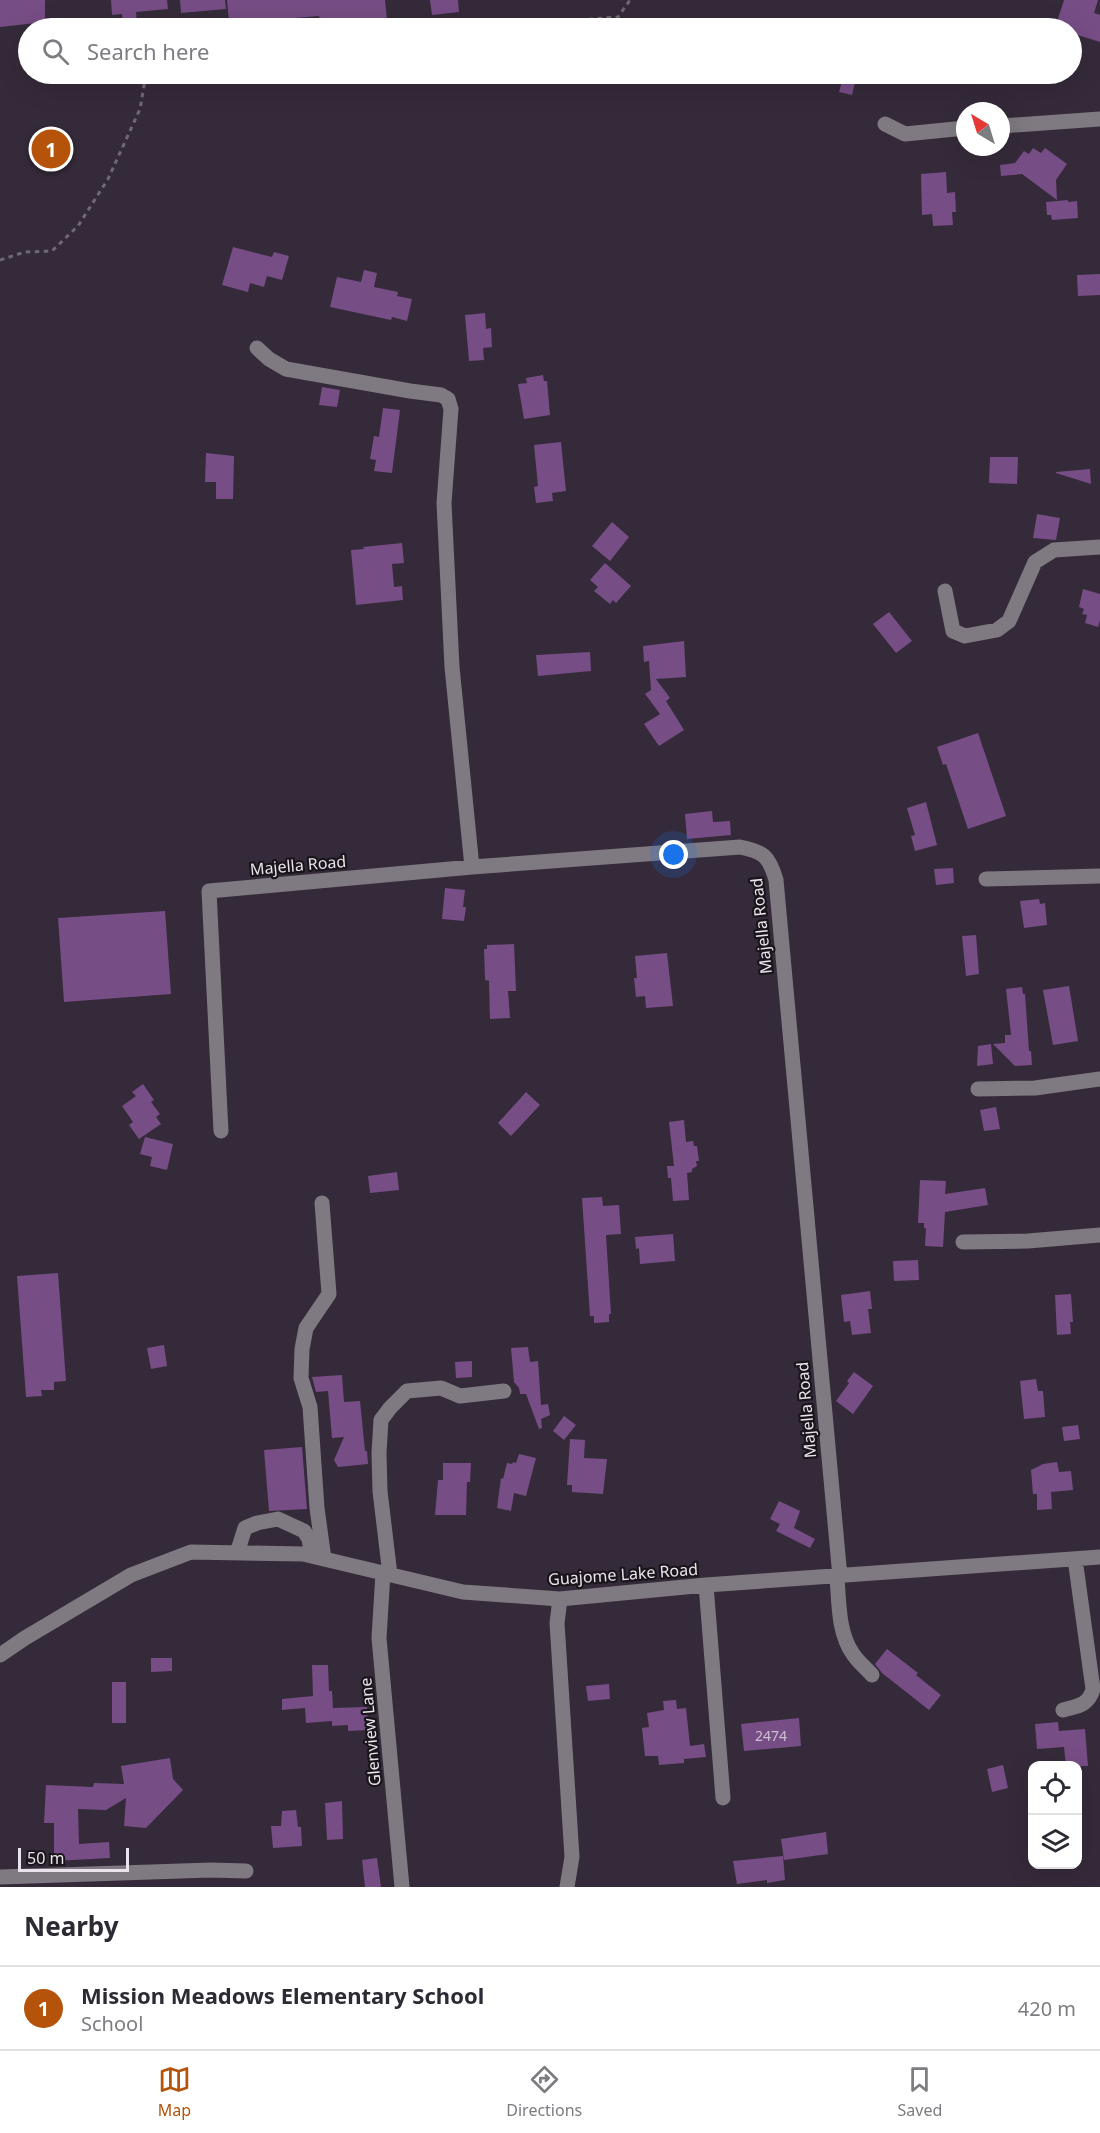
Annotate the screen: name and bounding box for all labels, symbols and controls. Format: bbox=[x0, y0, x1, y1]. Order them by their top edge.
search box bbox=[18, 18, 1082, 84]
icon: search bbox=[39, 35, 72, 68]
text: Search here bbox=[87, 36, 209, 66]
north arrow bbox=[956, 102, 1010, 156]
pin: 1 bbox=[32, 126, 70, 172]
your location bbox=[659, 840, 688, 869]
street label: Majella Road bbox=[249, 850, 347, 880]
street label: Majella Road bbox=[745, 877, 777, 975]
street label: Majella Road bbox=[791, 1361, 821, 1459]
street label: Guajome Lake Road bbox=[547, 1558, 699, 1590]
street label: Glenview Lane bbox=[354, 1677, 386, 1787]
house number: 2474 bbox=[755, 1726, 787, 1745]
map controls bbox=[1028, 1761, 1082, 1869]
button: locate bbox=[1028, 1761, 1082, 1815]
button: layers bbox=[1028, 1815, 1082, 1869]
scale bar bbox=[18, 1845, 129, 1872]
text: 50 m bbox=[27, 1847, 64, 1869]
text: Nearby bbox=[24, 1908, 119, 1944]
text: Mission Meadows Elementary School bbox=[81, 1980, 484, 2010]
text: 1 bbox=[38, 1995, 49, 2022]
text: 420 m bbox=[1018, 1995, 1076, 2022]
text: School bbox=[81, 2010, 143, 2037]
tab: Map bbox=[158, 2063, 191, 2121]
tab: Directions bbox=[506, 2063, 582, 2121]
tab: Saved bbox=[898, 2063, 942, 2121]

